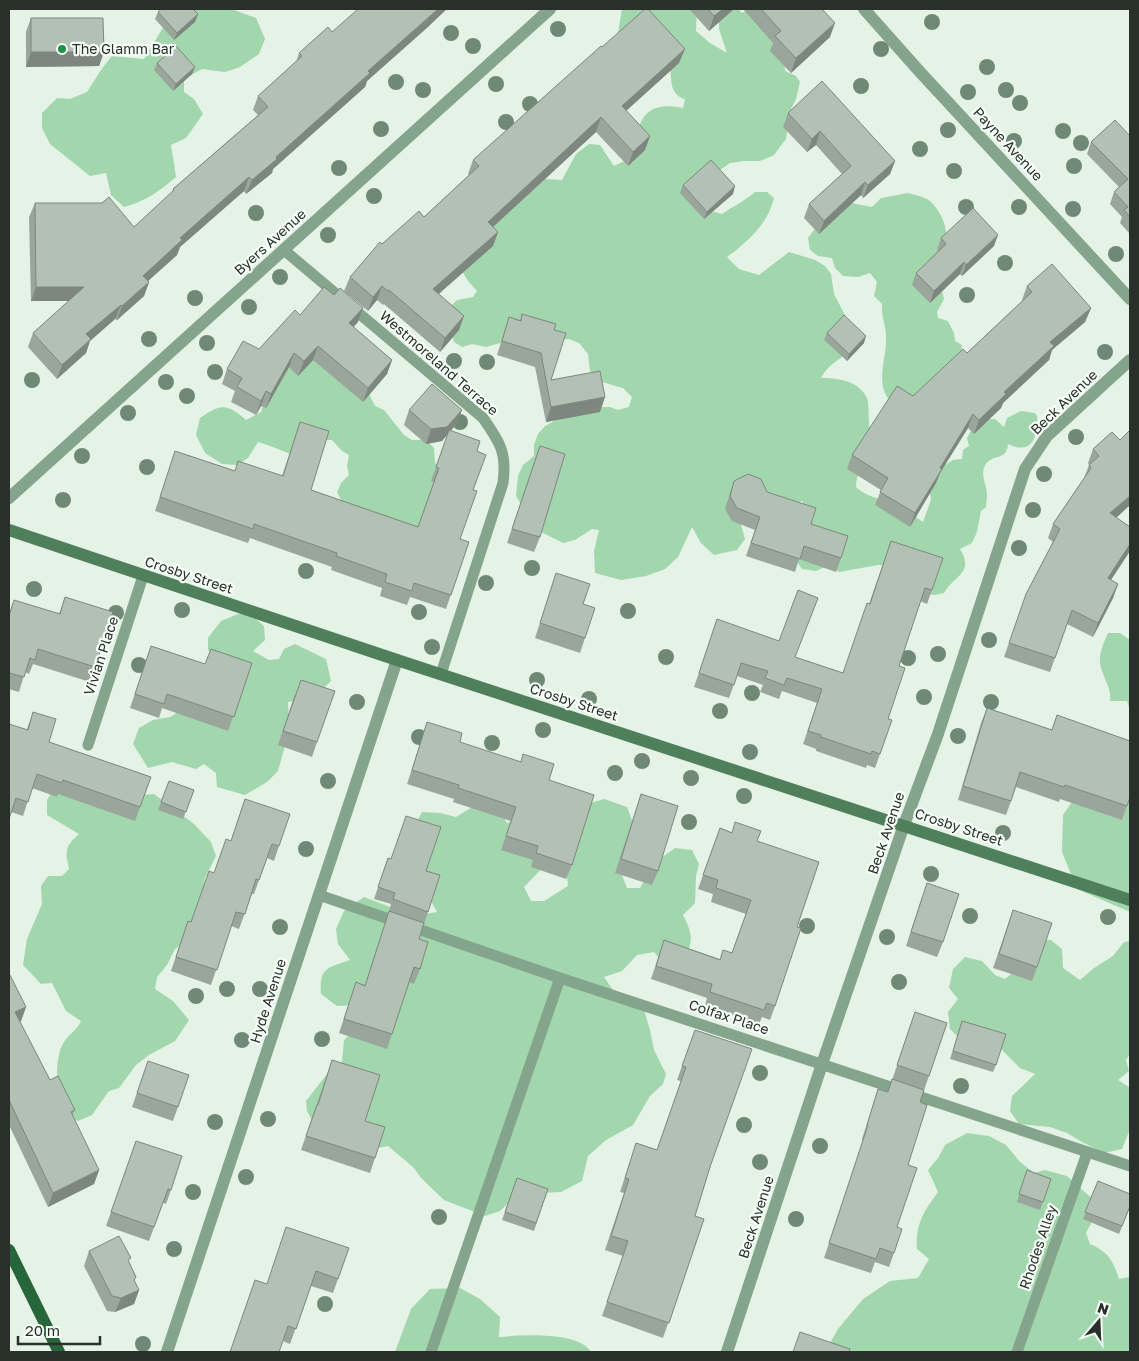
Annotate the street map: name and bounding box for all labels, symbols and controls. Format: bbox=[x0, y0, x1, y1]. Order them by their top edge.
place label: The Glamm Bar bbox=[72, 40, 175, 57]
marker: The Glamm Bar bbox=[56, 43, 68, 55]
street label: Payne Avenue bbox=[970, 103, 1047, 184]
street label: Byers Avenue bbox=[230, 205, 309, 278]
street label: Westmoreland Terrace bbox=[377, 307, 502, 419]
street label: Beck Avenue bbox=[1027, 366, 1100, 438]
street label: Crosby Street bbox=[143, 552, 235, 597]
street label: Vivian Place bbox=[80, 614, 121, 697]
street label: Crosby Street bbox=[528, 679, 620, 724]
street label: Beck Avenue bbox=[863, 789, 908, 876]
street label: Crosby Street bbox=[913, 804, 1005, 849]
street label: Hyde Avenue bbox=[246, 956, 289, 1045]
street label: Colfax Place bbox=[687, 996, 771, 1037]
street label: Beck Avenue bbox=[734, 1173, 777, 1260]
street label: Rhodes Alley bbox=[1015, 1202, 1060, 1291]
north arrow bbox=[1074, 1296, 1124, 1346]
text: N bbox=[1096, 1298, 1111, 1318]
scale bar bbox=[18, 1314, 100, 1346]
text: 20 m bbox=[25, 1321, 60, 1339]

